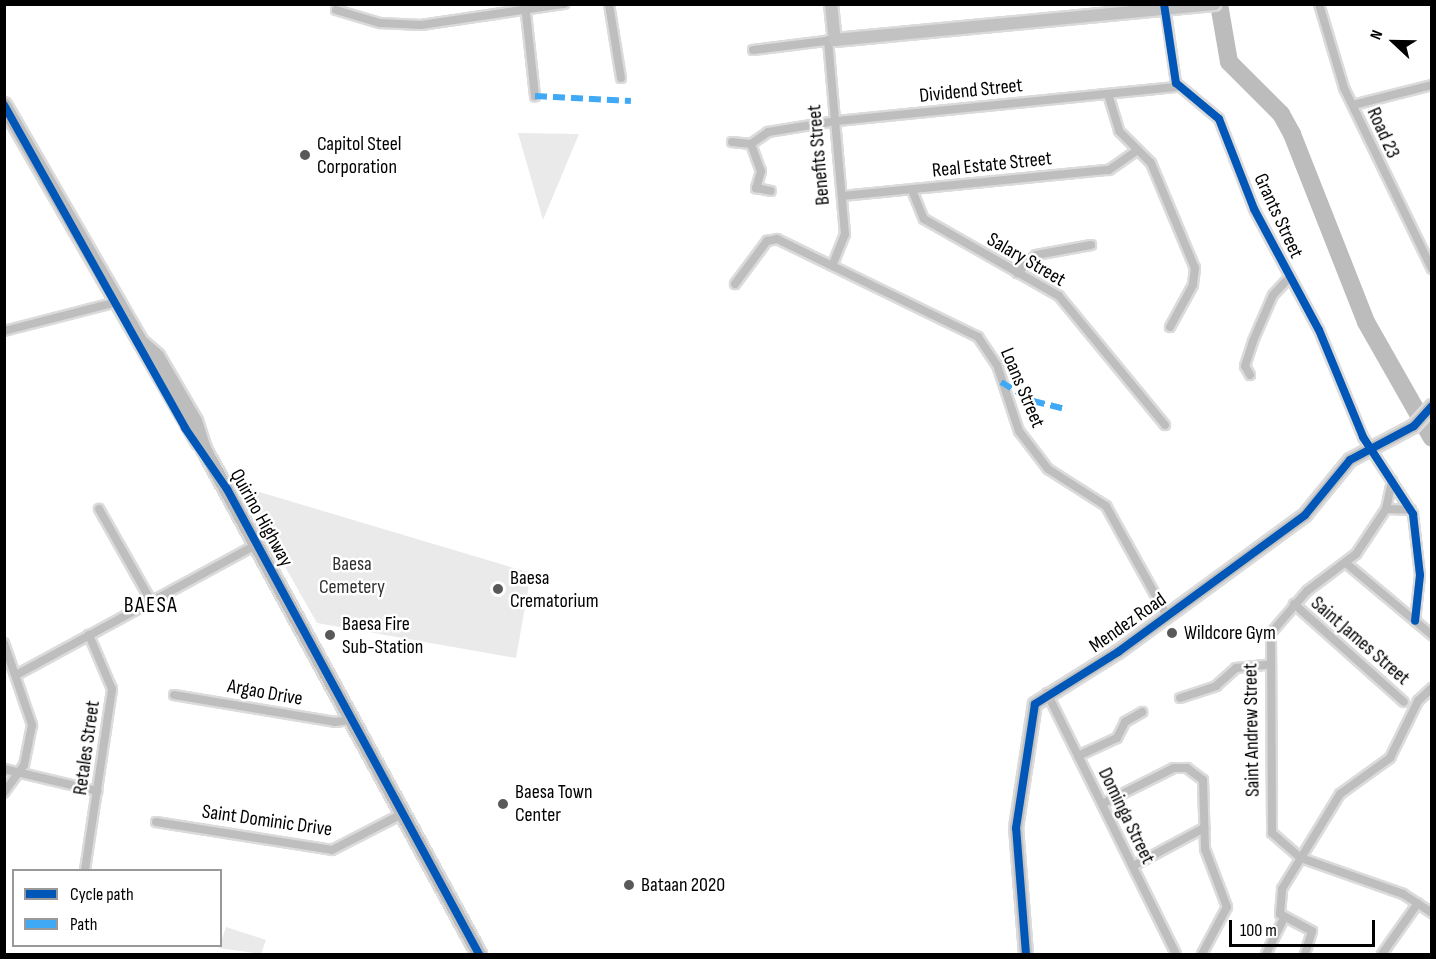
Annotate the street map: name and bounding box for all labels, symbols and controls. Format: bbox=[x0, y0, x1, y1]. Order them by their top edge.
north arrow bbox=[1364, 12, 1424, 72]
text: N bbox=[1366, 28, 1387, 43]
street label: Dividend Street bbox=[918, 74, 1024, 108]
street label: Benefits Street bbox=[803, 104, 835, 206]
street label: Road 23 bbox=[1361, 104, 1405, 162]
place label: Capitol Steel Corporation bbox=[317, 132, 401, 179]
street label: Real Estate Street bbox=[931, 147, 1053, 183]
marker: Capitol Steel Corporation bbox=[298, 148, 312, 162]
street label: Grants Street bbox=[1248, 170, 1308, 262]
street label: Salary Street bbox=[982, 228, 1070, 292]
street label: Loans Street bbox=[994, 345, 1050, 431]
street label: Quirino Highway bbox=[224, 465, 298, 571]
park label: Baesa Cemetery bbox=[319, 552, 385, 599]
place label: Baesa Crematorium bbox=[510, 566, 599, 613]
marker: Baesa Crematorium bbox=[491, 582, 505, 596]
street label: Mendez Road bbox=[1085, 588, 1171, 658]
street label: Saint James Street bbox=[1306, 592, 1414, 690]
district label: BAESA bbox=[124, 593, 178, 619]
place label: Baesa Fire Sub-Station bbox=[342, 612, 423, 659]
place label: Wildcore Gym bbox=[1184, 621, 1276, 645]
marker: Wildcore Gym bbox=[1165, 626, 1179, 640]
marker: Baesa Fire Sub-Station bbox=[323, 628, 337, 642]
street label: Saint Andrew Street bbox=[1239, 663, 1265, 797]
street label: Argao Drive bbox=[226, 675, 304, 711]
street label: Retales Street bbox=[69, 699, 105, 797]
street label: Dominga Street bbox=[1092, 764, 1160, 868]
place label: Baesa Town Center bbox=[515, 780, 592, 827]
marker: Baesa Town Center bbox=[496, 797, 510, 811]
street label: Saint Dominic Drive bbox=[200, 800, 334, 842]
legend bbox=[12, 869, 222, 947]
place label: Bataan 2020 bbox=[641, 873, 725, 897]
marker: Bataan 2020 bbox=[622, 878, 636, 892]
text: Cycle path bbox=[70, 884, 134, 905]
scale bar bbox=[1232, 908, 1378, 946]
text: Path bbox=[70, 914, 98, 935]
text: 100 m bbox=[1240, 920, 1277, 941]

